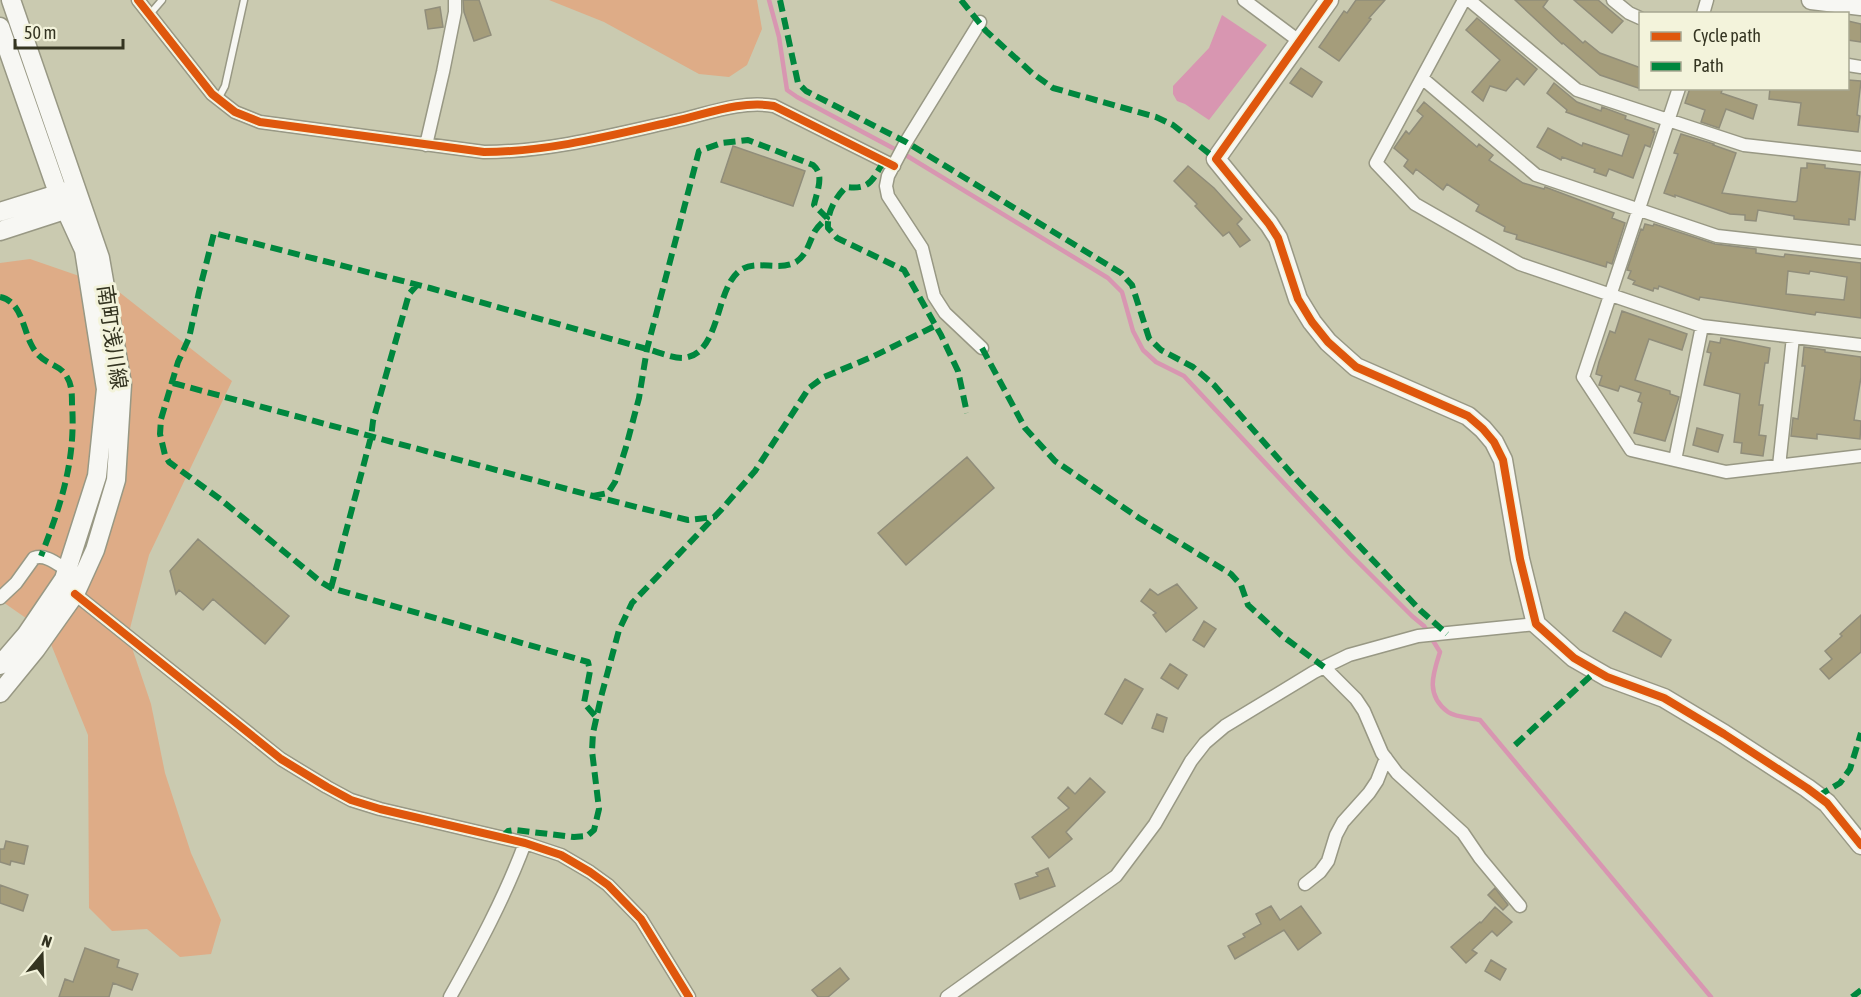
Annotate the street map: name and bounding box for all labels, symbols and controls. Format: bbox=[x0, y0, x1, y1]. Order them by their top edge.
scale bar bbox=[15, 12, 123, 50]
legend bbox=[1639, 12, 1849, 90]
text: 50 m bbox=[24, 22, 56, 43]
text: Cycle path bbox=[1693, 25, 1761, 46]
text: Path bbox=[1693, 55, 1724, 76]
street label: 南町浅川線 bbox=[94, 283, 132, 391]
north arrow bbox=[12, 925, 72, 985]
text: N bbox=[39, 931, 54, 951]

